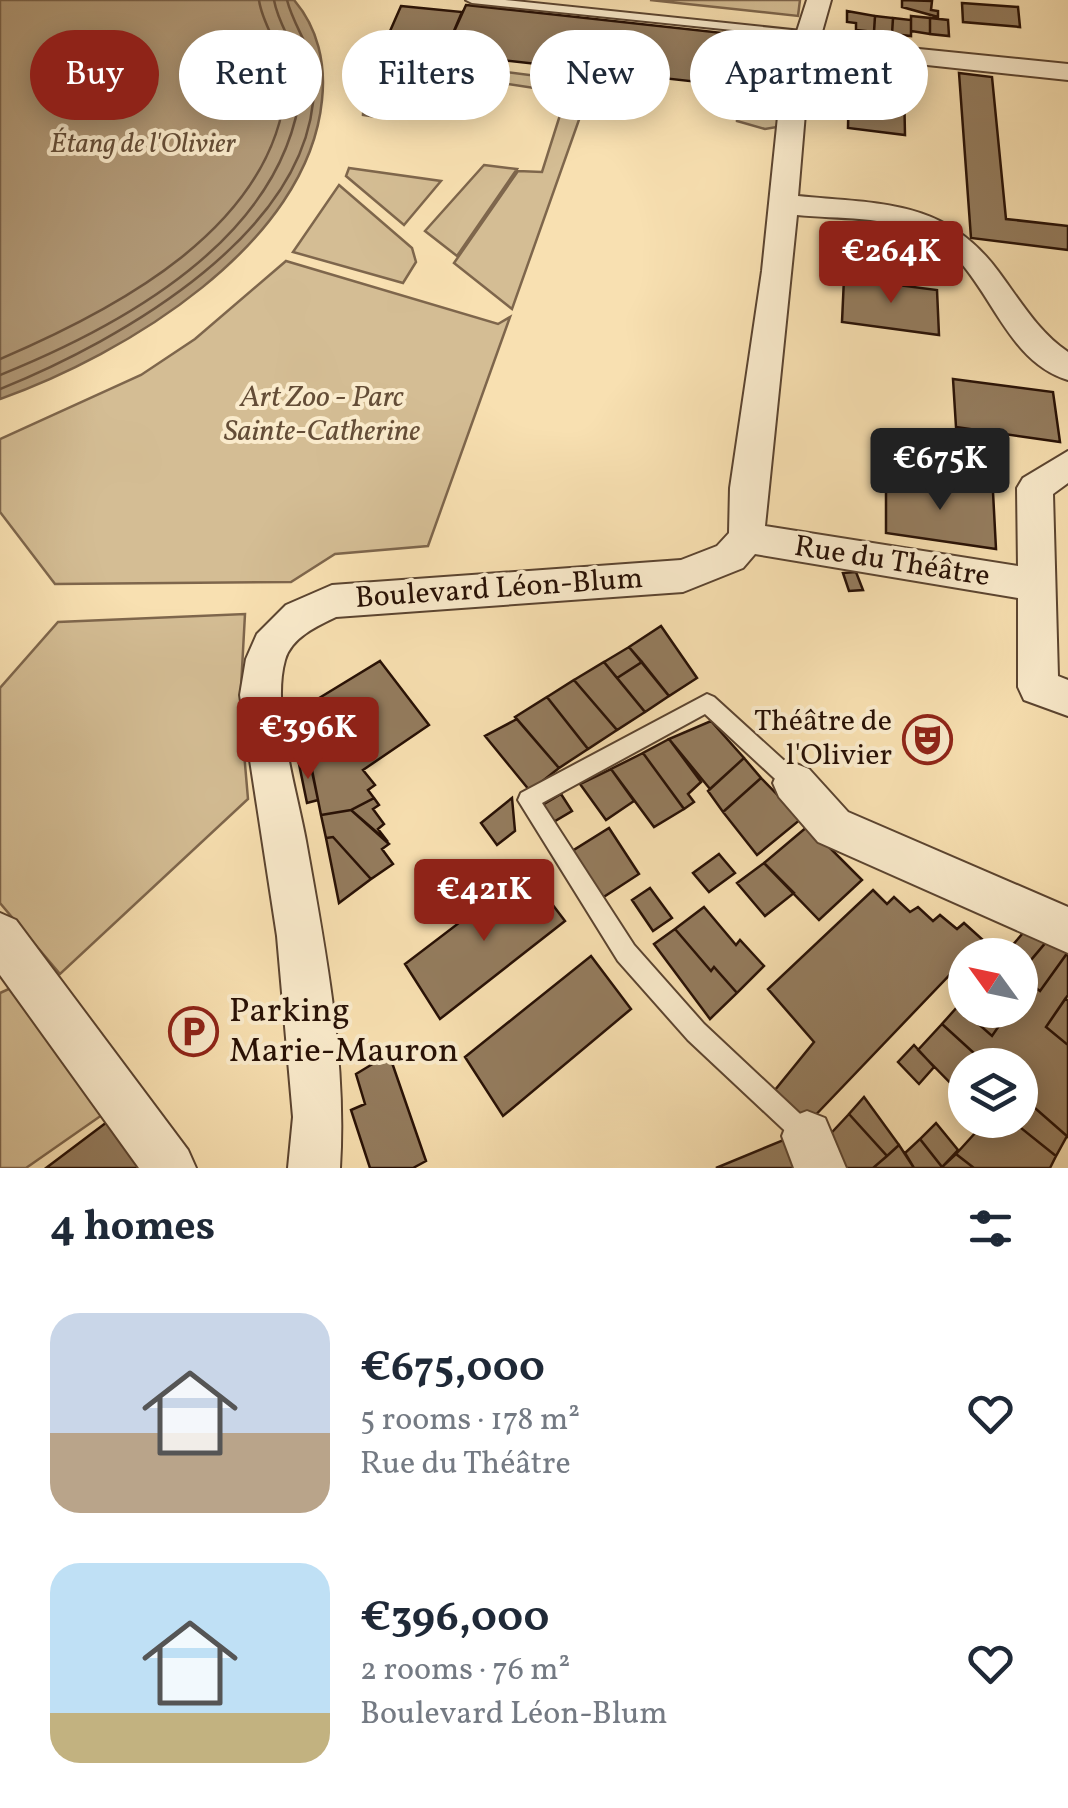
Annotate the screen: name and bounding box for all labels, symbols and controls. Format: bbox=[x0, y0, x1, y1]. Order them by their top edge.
chip: Buy bbox=[30, 30, 159, 120]
chip: Rent bbox=[179, 30, 322, 120]
chip: Filters bbox=[342, 30, 510, 120]
chip: New bbox=[530, 30, 670, 120]
chip: Apartment bbox=[690, 30, 928, 120]
water label: Étang de l'Olivier bbox=[50, 125, 236, 164]
pin: €264K bbox=[821, 221, 961, 306]
text: €264K bbox=[841, 231, 941, 275]
park label: Art Zoo - Parc Sainte-Catherine bbox=[224, 377, 420, 453]
pin: €675K bbox=[870, 428, 1010, 513]
text: €675K bbox=[892, 438, 988, 482]
street label: Rue du Théâtre bbox=[791, 526, 993, 598]
street label: Boulevard Léon-Blum bbox=[354, 558, 644, 620]
pin: €396K bbox=[238, 697, 378, 782]
place label: Théâtre de l'Olivier bbox=[754, 701, 892, 777]
text: €396K bbox=[259, 707, 357, 751]
theatre icon: Théâtre de l'Olivier bbox=[901, 713, 953, 765]
pin: €421K bbox=[414, 859, 554, 944]
text: €421K bbox=[436, 869, 532, 913]
north arrow bbox=[948, 938, 1038, 1028]
map controls bbox=[948, 938, 1038, 1138]
place label: Parking Marie-Mauron bbox=[229, 988, 459, 1076]
parking icon: Parking Marie-Mauron bbox=[168, 1006, 220, 1058]
button: layers bbox=[948, 1048, 1038, 1138]
text: 4 homes bbox=[50, 1199, 215, 1258]
icon: filters bbox=[963, 1201, 1018, 1256]
text: €675,000 bbox=[360, 1340, 545, 1399]
icon: home bbox=[130, 1353, 250, 1473]
icon: heart bbox=[963, 1386, 1018, 1441]
text: 5 rooms · 178 m² bbox=[360, 1399, 580, 1443]
text: Rue du Théâtre bbox=[360, 1443, 571, 1487]
text: €396,000 bbox=[360, 1590, 549, 1649]
icon: home bbox=[130, 1603, 250, 1723]
icon: heart bbox=[963, 1636, 1018, 1691]
text: 2 rooms · 76 m² bbox=[360, 1649, 570, 1693]
text: Boulevard Léon-Blum bbox=[360, 1693, 668, 1737]

